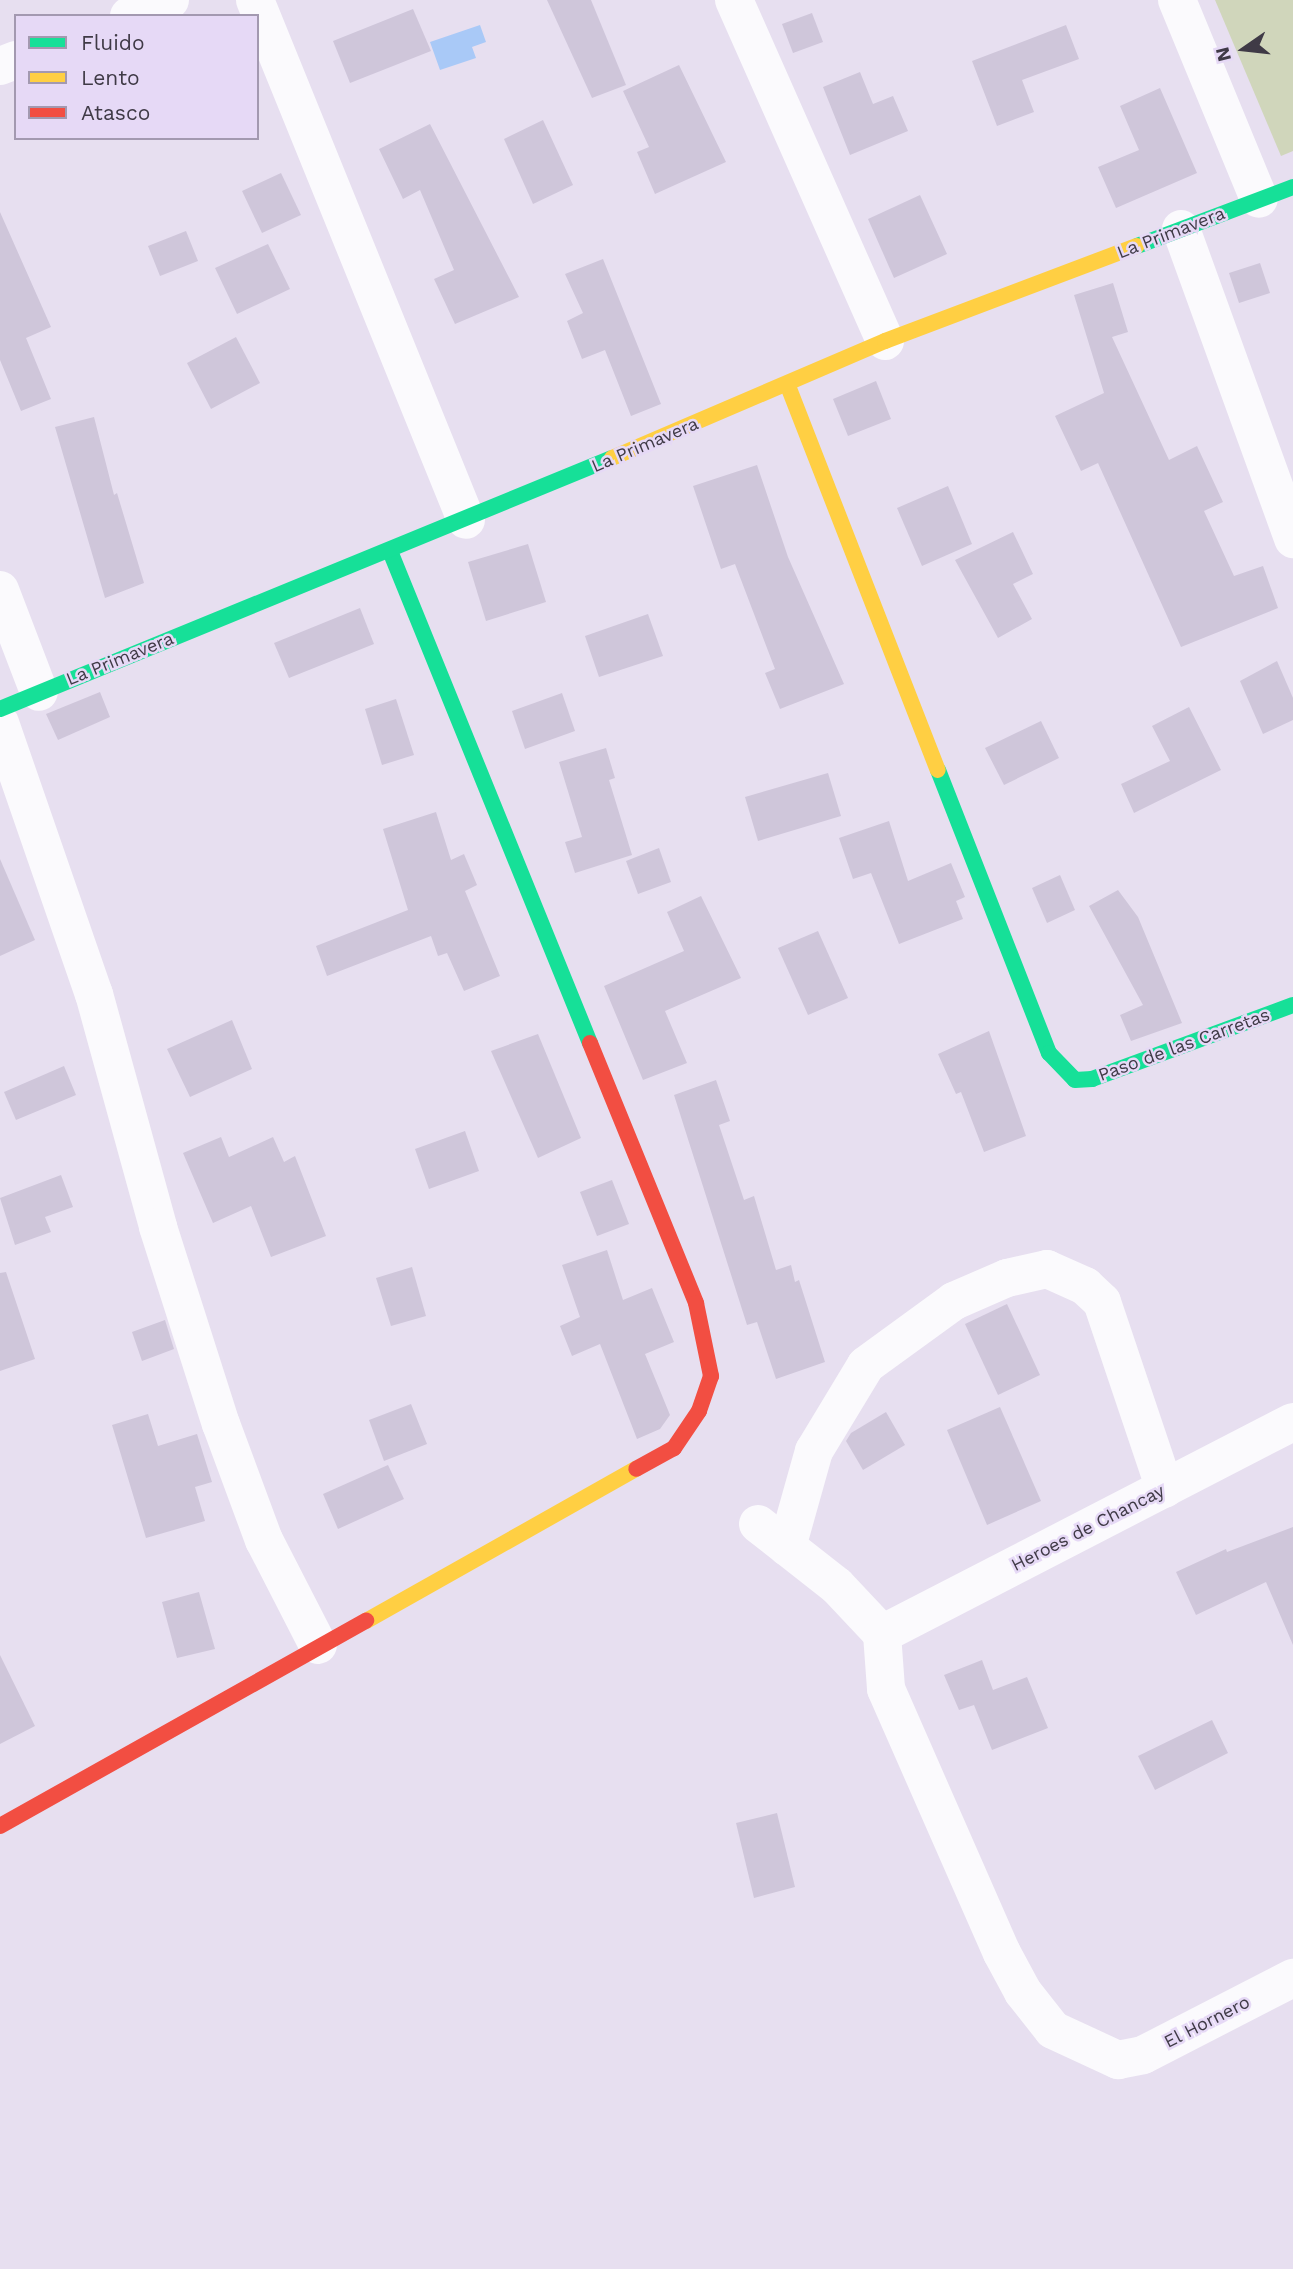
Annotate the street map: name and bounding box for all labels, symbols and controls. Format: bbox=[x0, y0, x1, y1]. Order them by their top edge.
legend bbox=[14, 14, 259, 140]
north arrow bbox=[1209, 14, 1279, 84]
text: Fluido bbox=[81, 30, 145, 55]
text: N bbox=[1210, 45, 1236, 64]
text: Lento bbox=[81, 65, 140, 90]
text: Atasco bbox=[81, 100, 150, 125]
street label: La Primavera bbox=[1114, 202, 1228, 264]
street label: La Primavera bbox=[588, 413, 702, 477]
street label: La Primavera bbox=[63, 628, 177, 690]
street label: Paso de las Carretas bbox=[1095, 1004, 1273, 1086]
street label: Heroes de Chancay bbox=[1008, 1480, 1168, 1576]
street label: El Hornero bbox=[1160, 1991, 1254, 2053]

